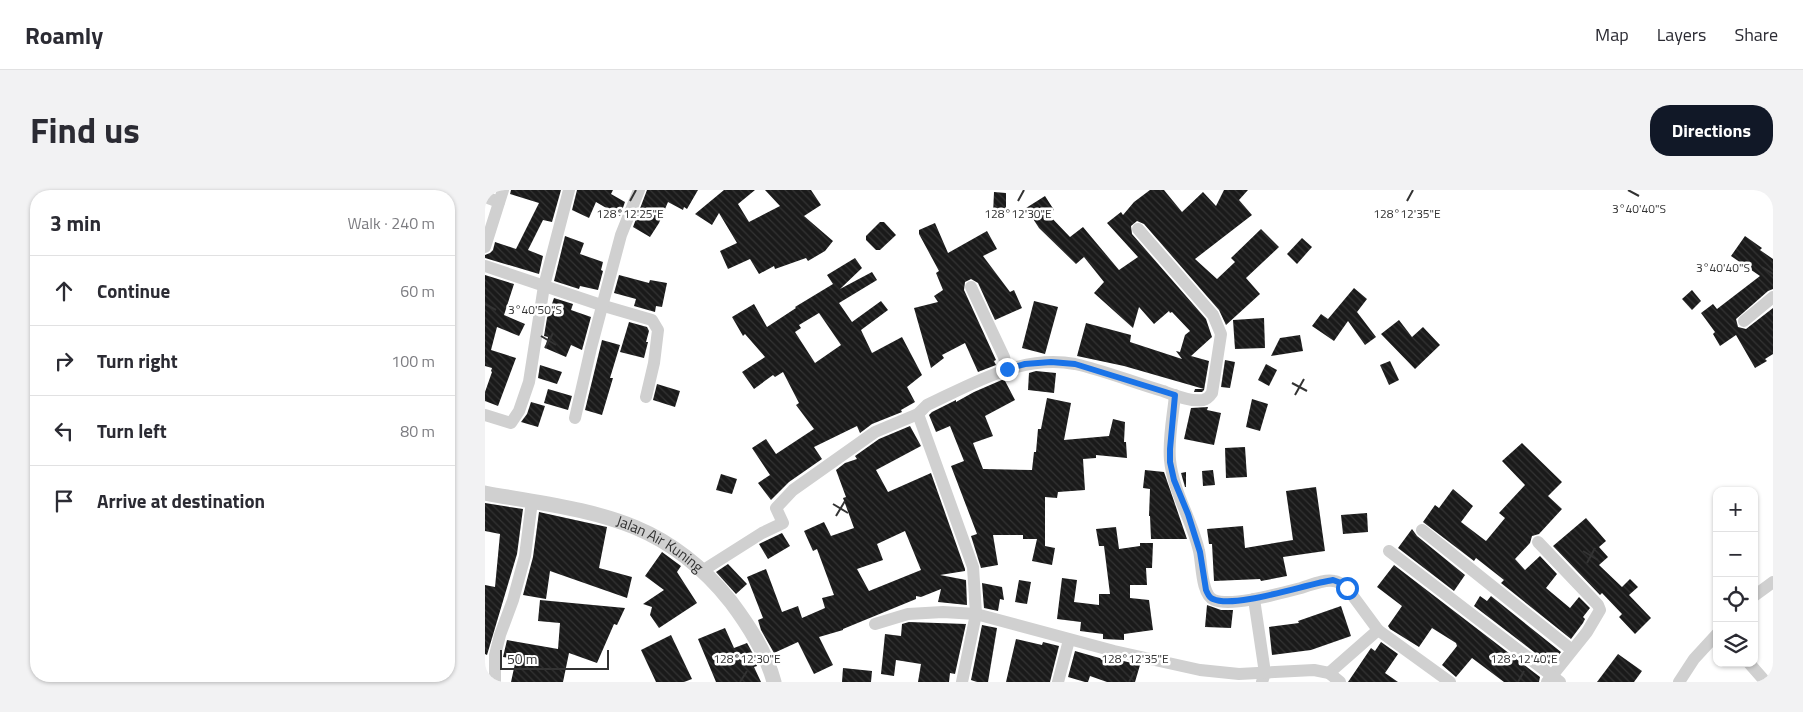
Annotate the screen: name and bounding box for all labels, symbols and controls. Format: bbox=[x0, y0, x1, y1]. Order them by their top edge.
text: Roamly bbox=[25, 17, 103, 53]
text: Map bbox=[1595, 21, 1629, 48]
text: Layers bbox=[1657, 21, 1706, 48]
text: Share bbox=[1734, 21, 1778, 48]
text: Find us bbox=[30, 103, 140, 157]
button: Directions bbox=[1650, 105, 1773, 156]
text: 3°40'40"S bbox=[1612, 199, 1666, 218]
text: 128°12'25"E bbox=[596, 204, 664, 223]
text: 128°12'30"E bbox=[984, 204, 1052, 223]
text: 128°12'35"E bbox=[1373, 204, 1441, 223]
text: 3 min bbox=[50, 207, 101, 239]
text: Walk · 240 m bbox=[347, 211, 435, 235]
text: 3°40'40"S bbox=[1696, 258, 1750, 277]
text: Continue bbox=[97, 276, 170, 305]
icon: ahead bbox=[50, 277, 78, 305]
text: 60 m bbox=[400, 279, 435, 303]
text: 3°40'50"S bbox=[508, 300, 562, 319]
text: Turn right bbox=[97, 346, 178, 375]
icon: right bbox=[50, 347, 78, 375]
text: 100 m bbox=[391, 349, 435, 373]
route end bbox=[996, 358, 1019, 381]
text: Turn left bbox=[97, 416, 167, 445]
icon: left bbox=[50, 417, 78, 445]
text: 80 m bbox=[400, 419, 435, 443]
text: Arrive at destination bbox=[97, 486, 265, 515]
icon: arrive bbox=[50, 487, 78, 515]
map controls bbox=[1713, 487, 1758, 667]
button: + bbox=[1713, 487, 1758, 532]
street label: Jalan Air Kuning bbox=[613, 509, 709, 578]
button: − bbox=[1713, 532, 1758, 577]
route start bbox=[1336, 577, 1359, 600]
button: locate bbox=[1713, 577, 1758, 622]
button: layers bbox=[1713, 622, 1758, 667]
scale bar bbox=[500, 647, 609, 670]
text: 50 m bbox=[507, 648, 537, 669]
text: 128°12'30"E bbox=[713, 649, 781, 668]
text: 128°12'35"E bbox=[1101, 649, 1169, 668]
text: 128°12'40"E bbox=[1490, 649, 1558, 668]

